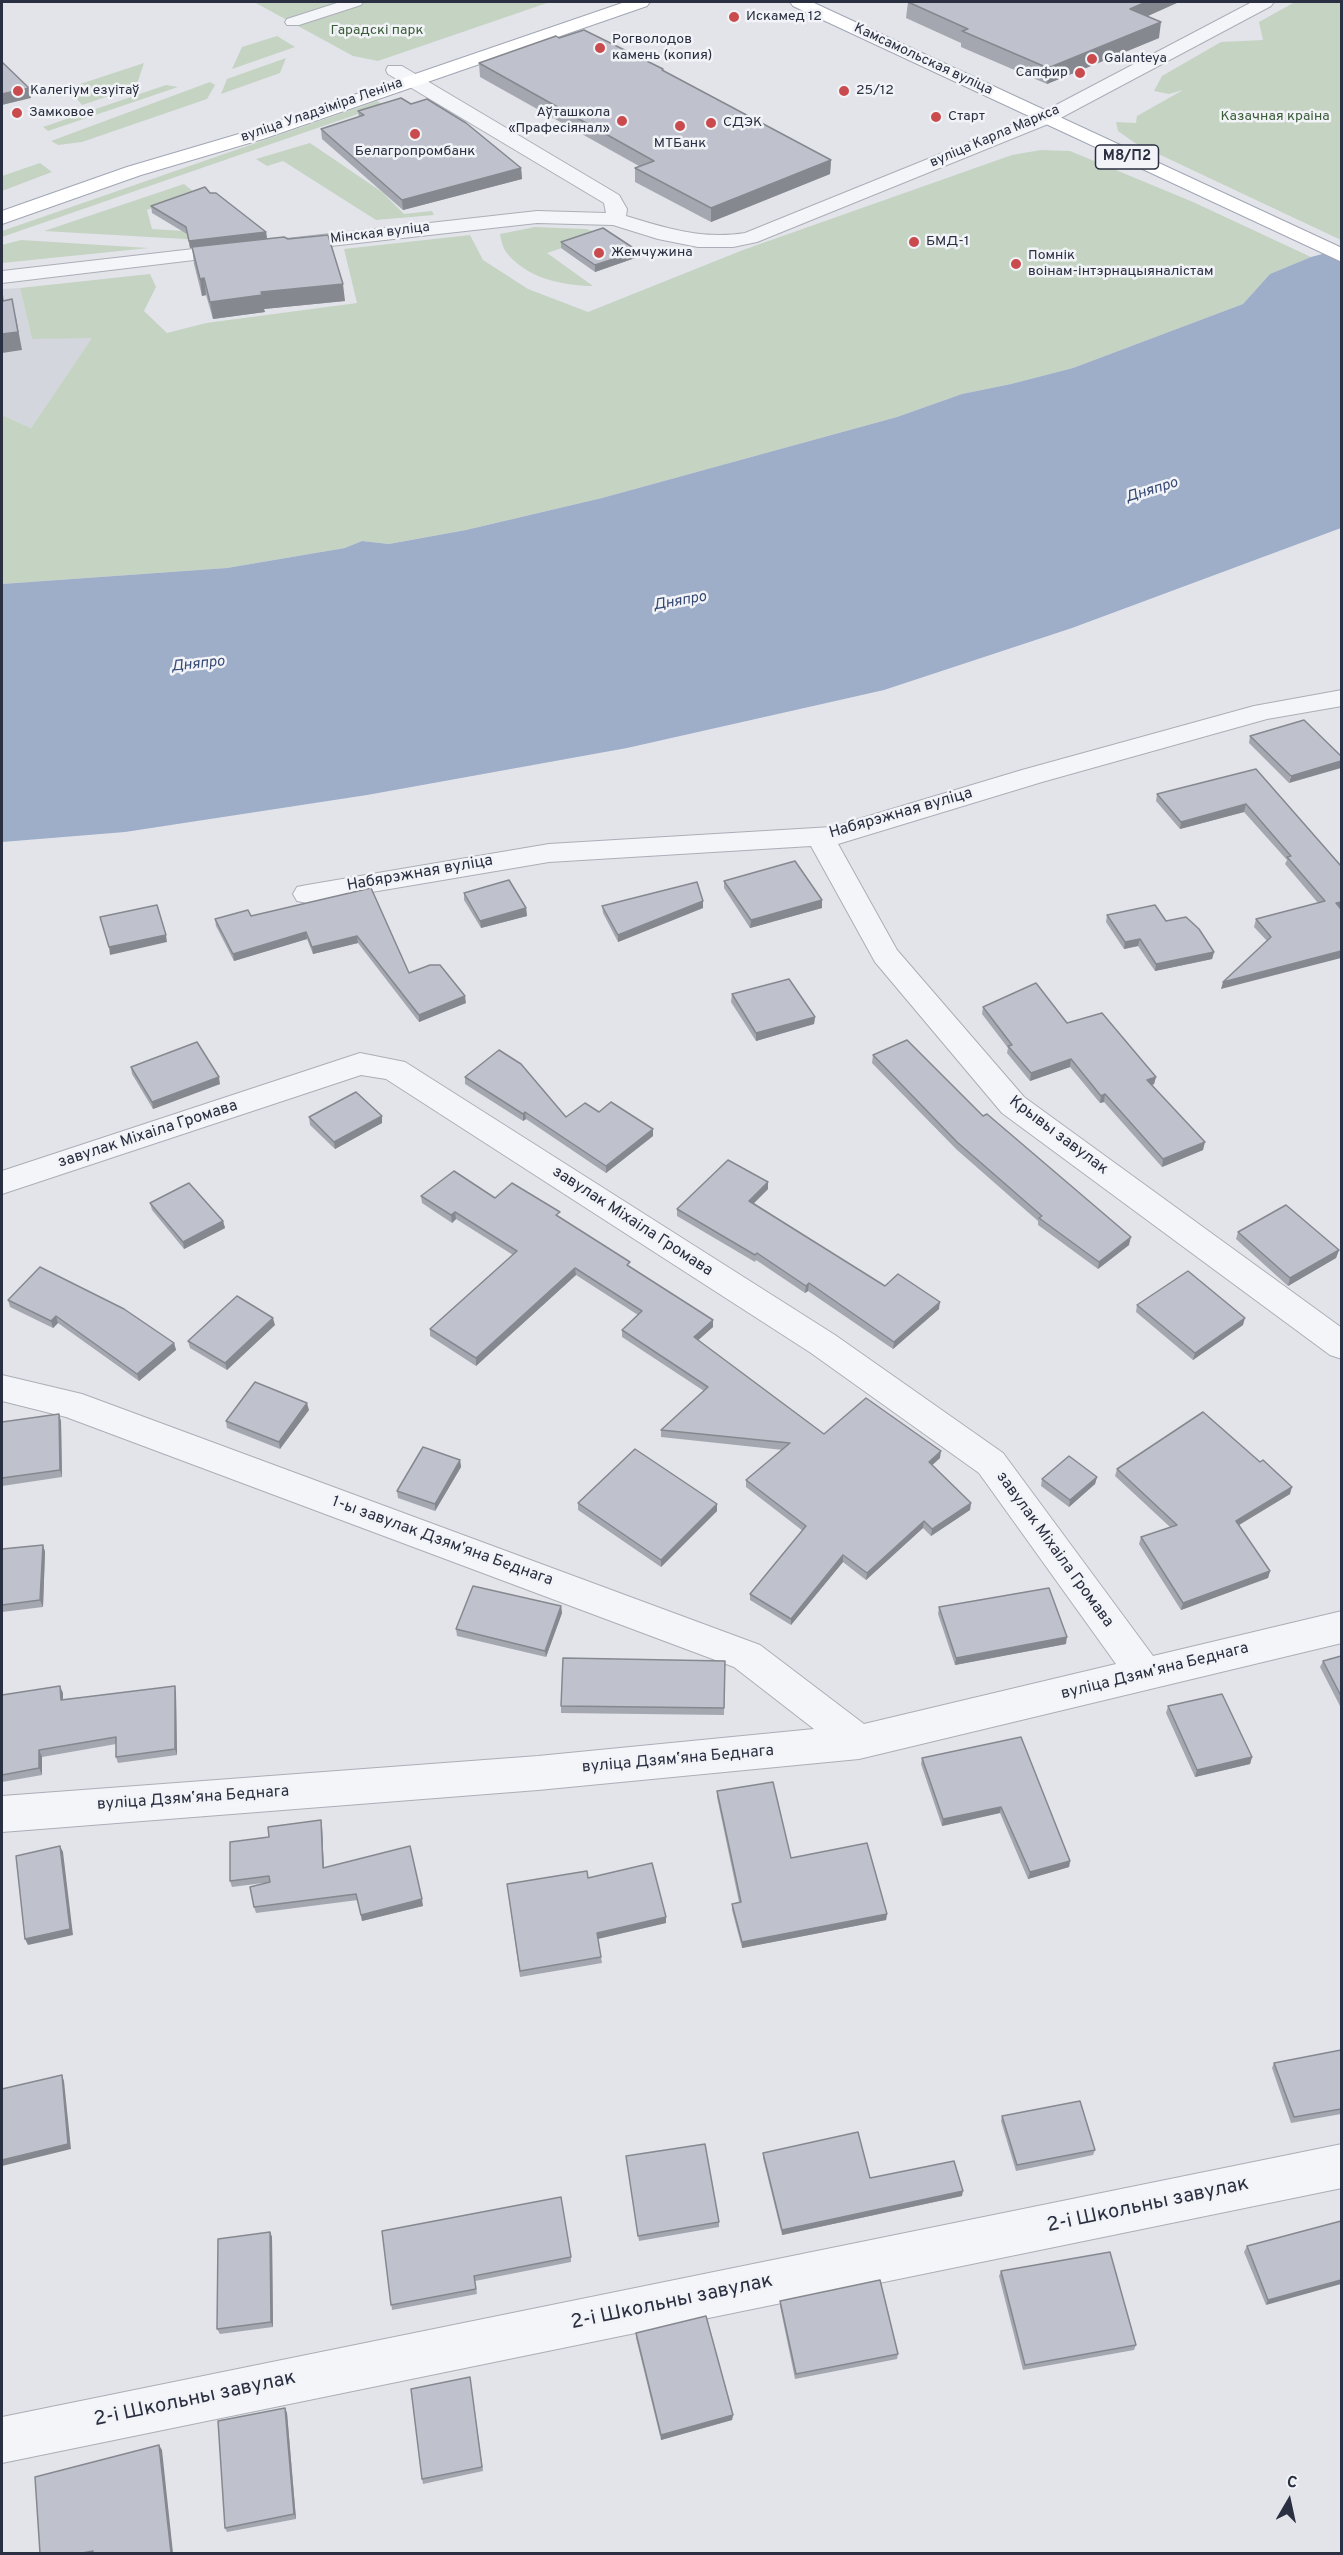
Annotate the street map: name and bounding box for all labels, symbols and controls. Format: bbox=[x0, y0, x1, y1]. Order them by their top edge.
place label: Искамед 12 bbox=[746, 9, 822, 25]
marker: Искамед 12 bbox=[727, 10, 741, 24]
street label: Камсамольская вуліца bbox=[851, 20, 995, 100]
park label: Гарадскі парк bbox=[331, 23, 423, 39]
place label: Рогволодов камень (копия) bbox=[612, 32, 712, 64]
marker: Рогволодов камень (копия) bbox=[593, 41, 607, 55]
place label: Galanteya bbox=[1104, 51, 1167, 67]
marker: Galanteya bbox=[1085, 52, 1099, 66]
place label: Сапфир bbox=[1015, 65, 1068, 81]
marker: Сапфир bbox=[1073, 66, 1087, 80]
street label: вуліца Уладзіміра Леніна bbox=[239, 75, 405, 147]
place label: Калегіум езуітаў bbox=[30, 83, 140, 99]
place label: 25/12 bbox=[856, 83, 894, 99]
marker: Калегіум езуітаў bbox=[11, 84, 25, 98]
marker: 25/12 bbox=[837, 84, 851, 98]
street label: вуліца Карла Маркса bbox=[928, 102, 1062, 172]
place label: Замковое bbox=[29, 105, 94, 121]
place label: Аўташкола «Прафесіянал» bbox=[508, 105, 610, 138]
marker: Замковое bbox=[10, 106, 24, 120]
place label: Старт bbox=[948, 109, 985, 125]
park label: Казачная краіна bbox=[1220, 109, 1330, 125]
marker: Старт bbox=[929, 110, 943, 124]
marker: Аўташкола «Прафесіянал» bbox=[615, 114, 629, 128]
place label: СДЭК bbox=[723, 115, 762, 131]
marker: СДЭК bbox=[704, 116, 718, 130]
marker: МТБанк bbox=[673, 119, 687, 133]
marker: Белагропромбанк bbox=[408, 127, 422, 141]
place label: МТБанк bbox=[654, 136, 706, 152]
place label: Белагропромбанк bbox=[355, 144, 475, 160]
road number: М8/П2 bbox=[1096, 145, 1158, 169]
street label: Мінская вуліца bbox=[329, 220, 431, 248]
place label: БМД-1 bbox=[926, 234, 969, 250]
marker: БМД-1 bbox=[907, 235, 921, 249]
place label: Жемчужина bbox=[611, 245, 693, 261]
marker: Жемчужина bbox=[592, 246, 606, 260]
place label: Помнік воінам-інтэрнацыяналістам bbox=[1028, 248, 1213, 280]
marker: Помнік воінам-інтэрнацыяналістам bbox=[1009, 257, 1023, 271]
water label: Дняпро bbox=[1124, 475, 1180, 507]
water label: Дняпро bbox=[652, 588, 708, 616]
water label: Дняпро bbox=[170, 653, 226, 677]
street label: Набярэжная вуліца bbox=[827, 784, 975, 844]
street label: Набярэжная вуліца bbox=[345, 852, 495, 896]
street label: Крывы завулак bbox=[1005, 1092, 1111, 1180]
street label: завулак Міхаіла Громава bbox=[56, 1097, 240, 1173]
street label: завулак Міхаіла Громава bbox=[548, 1163, 716, 1281]
street label: завулак Міхаіла Громава bbox=[991, 1468, 1117, 1632]
street label: 1-ы завулак Дзямʼяна Беднага bbox=[329, 1493, 555, 1591]
street label: вуліца Дзямʼяна Беднага bbox=[1059, 1639, 1251, 1705]
street label: вуліца Дзямʼяна Беднага bbox=[581, 1742, 775, 1778]
street label: вуліца Дзямʼяна Беднага bbox=[96, 1783, 290, 1815]
street label: 2-і Школьны завулак bbox=[1045, 2173, 1251, 2239]
street label: 2-і Школьны завулак bbox=[569, 2270, 775, 2336]
street label: 2-і Школьны завулак bbox=[92, 2367, 298, 2433]
north arrow bbox=[1259, 2471, 1319, 2531]
text: С bbox=[1285, 2473, 1298, 2494]

